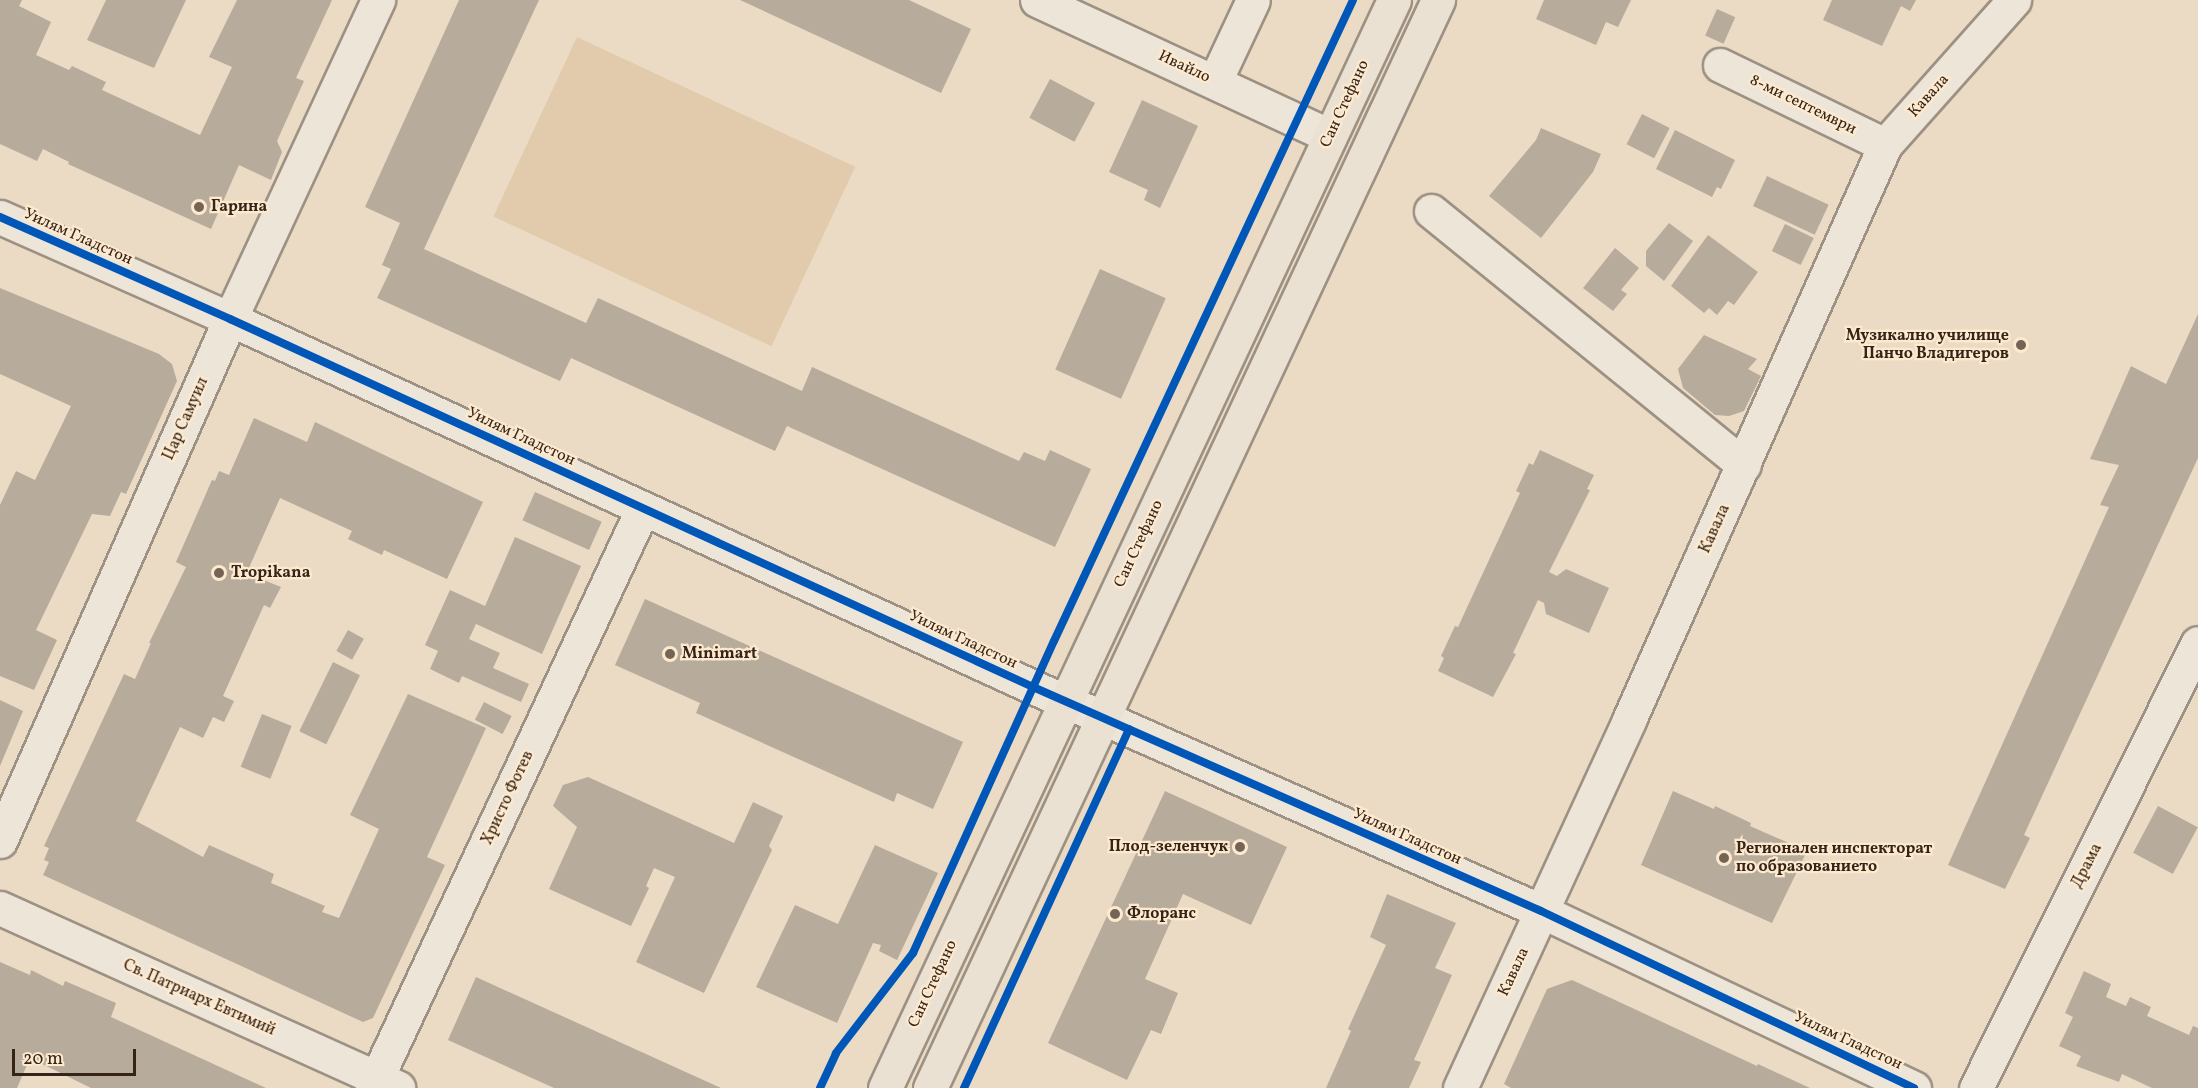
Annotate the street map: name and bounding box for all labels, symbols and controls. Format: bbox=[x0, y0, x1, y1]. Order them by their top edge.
street label: Ивайло bbox=[1155, 47, 1213, 87]
street label: Сан Стефано bbox=[1316, 57, 1374, 151]
street label: Кавала bbox=[1905, 70, 1953, 122]
street label: 8-ми септември bbox=[1747, 71, 1859, 139]
place label: Гарина bbox=[211, 197, 267, 217]
marker: Гарина bbox=[192, 200, 206, 214]
street label: Уилям Гладстон bbox=[21, 204, 135, 270]
place label: Музикално училище Панчо Владигеров bbox=[1845, 326, 2009, 364]
marker: Музикално училище Панчо Владигеров bbox=[2014, 338, 2028, 352]
street label: Цар Самуил bbox=[159, 375, 213, 463]
street label: Уилям Гладстон bbox=[464, 404, 578, 470]
street label: Сан Стефано bbox=[1110, 497, 1168, 591]
street label: Кавала bbox=[1696, 502, 1734, 556]
place label: Tropikana bbox=[231, 563, 310, 583]
marker: Tropikana bbox=[212, 566, 226, 580]
street label: Уилям Гладстон bbox=[906, 607, 1020, 673]
place label: Minimart bbox=[682, 644, 757, 664]
marker: Minimart bbox=[663, 647, 677, 661]
street label: Христо Фотев bbox=[478, 748, 538, 848]
street label: Уилям Гладстон bbox=[1350, 804, 1464, 870]
place label: Плод-зеленчук bbox=[1109, 837, 1228, 857]
place label: Регионален инспекторат по образованието bbox=[1736, 839, 1932, 877]
marker: Плод-зеленчук bbox=[1233, 840, 1247, 854]
street label: Драма bbox=[2068, 840, 2106, 892]
marker: Регионален инспекторат по образованието bbox=[1717, 851, 1731, 865]
place label: Флоранс bbox=[1127, 904, 1196, 924]
marker: Флоранс bbox=[1108, 907, 1122, 921]
street label: Сан Стефано bbox=[904, 937, 962, 1031]
street label: Кавала bbox=[1494, 945, 1534, 999]
street label: Св. Патриарх Евтимий bbox=[120, 956, 278, 1040]
street label: Уилям Гладстон bbox=[1791, 1008, 1905, 1074]
scale bar bbox=[15, 1037, 140, 1075]
text: 20 m bbox=[23, 1047, 63, 1072]

